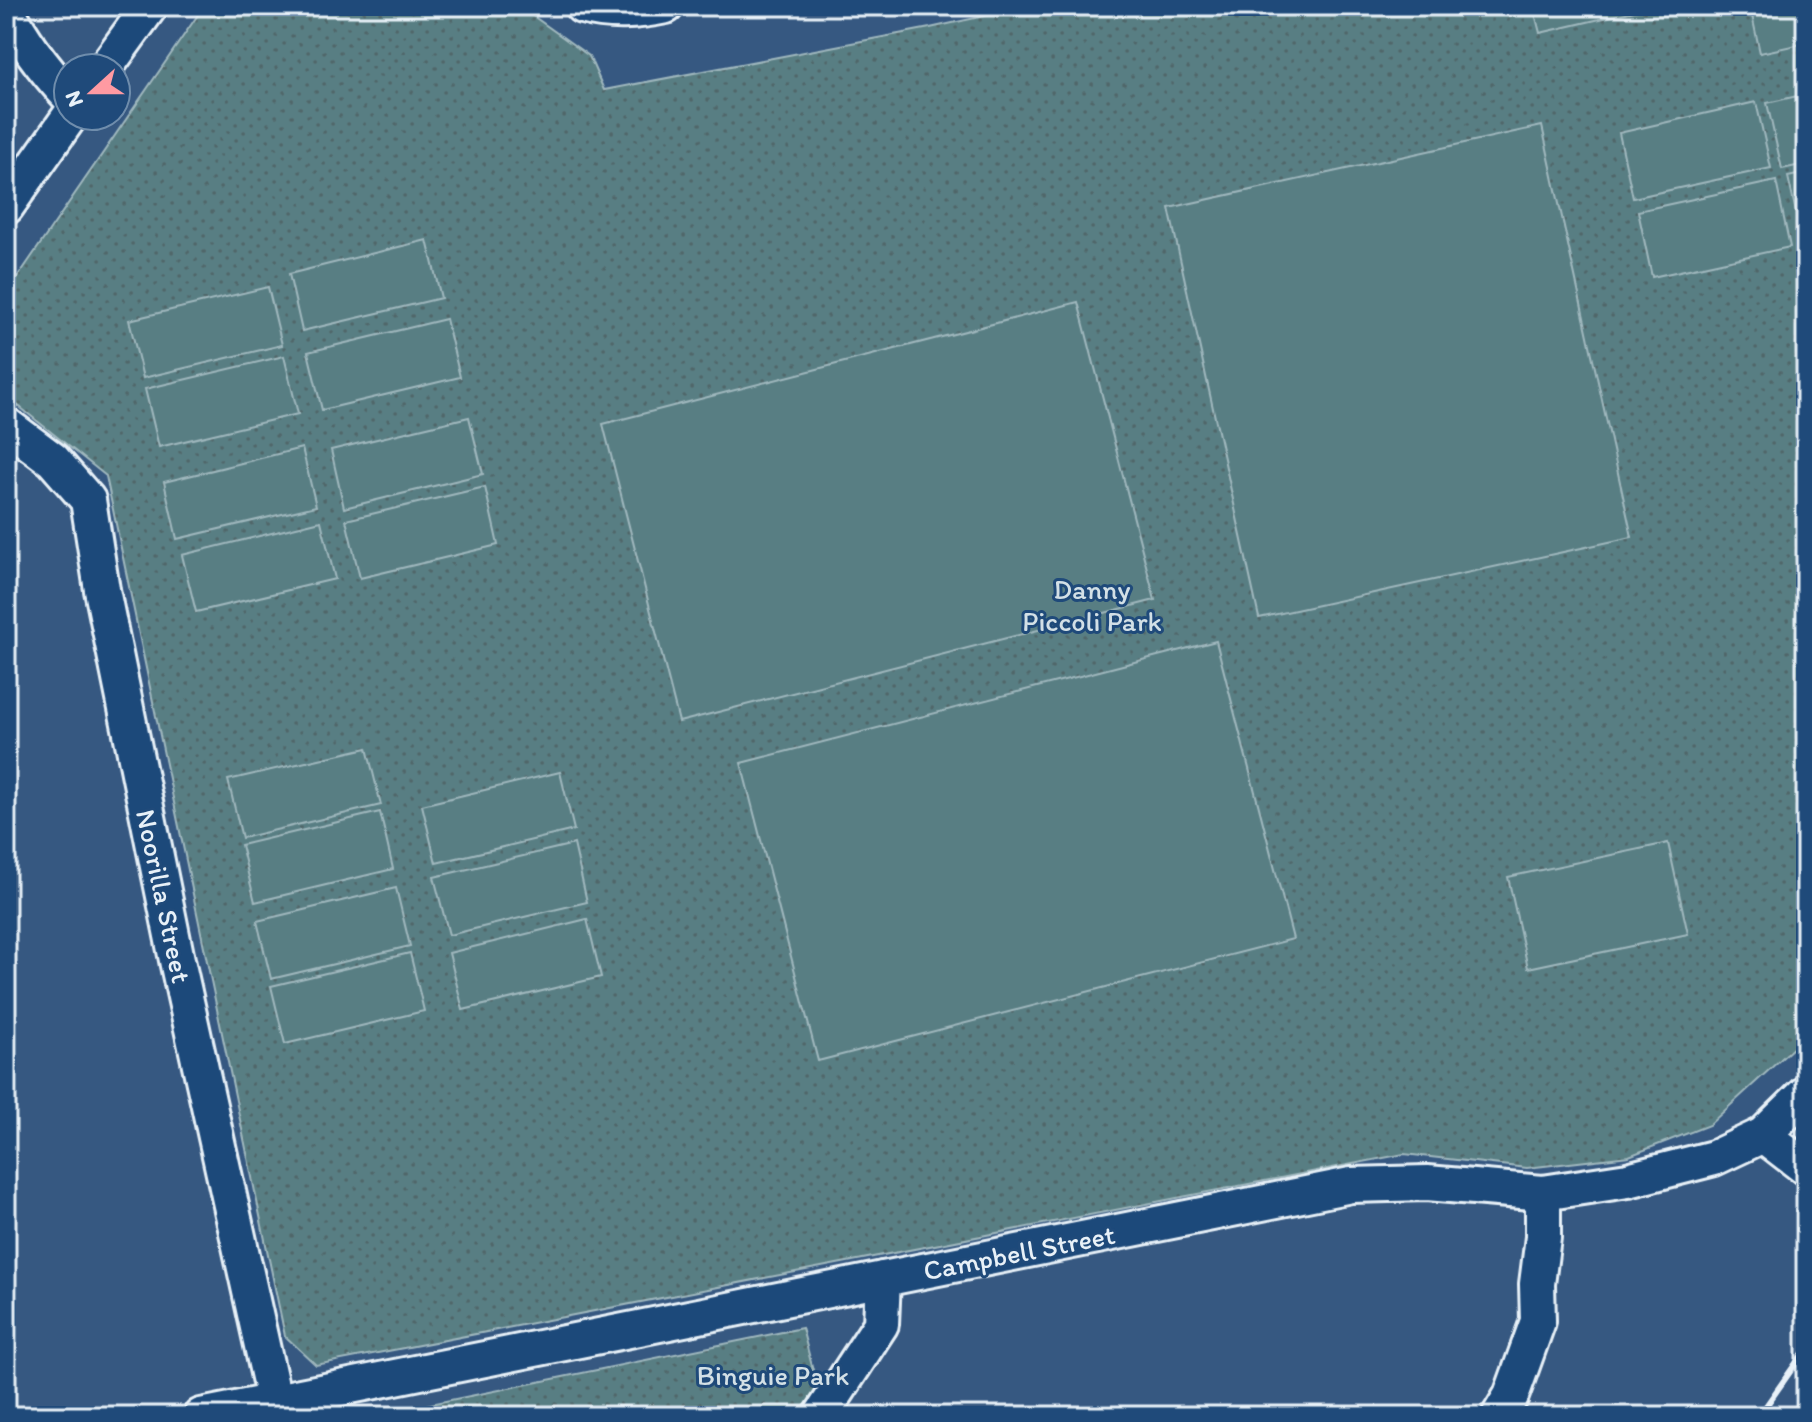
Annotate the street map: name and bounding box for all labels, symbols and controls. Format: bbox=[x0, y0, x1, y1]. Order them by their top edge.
north arrow bbox=[52, 52, 132, 132]
text: N bbox=[59, 87, 89, 111]
park label: Danny Piccoli Park bbox=[1022, 572, 1162, 638]
street label: Noorilla Street bbox=[129, 806, 199, 986]
street label: Campbell Street bbox=[920, 1217, 1118, 1287]
park label: Binguie Park bbox=[697, 1358, 849, 1392]

